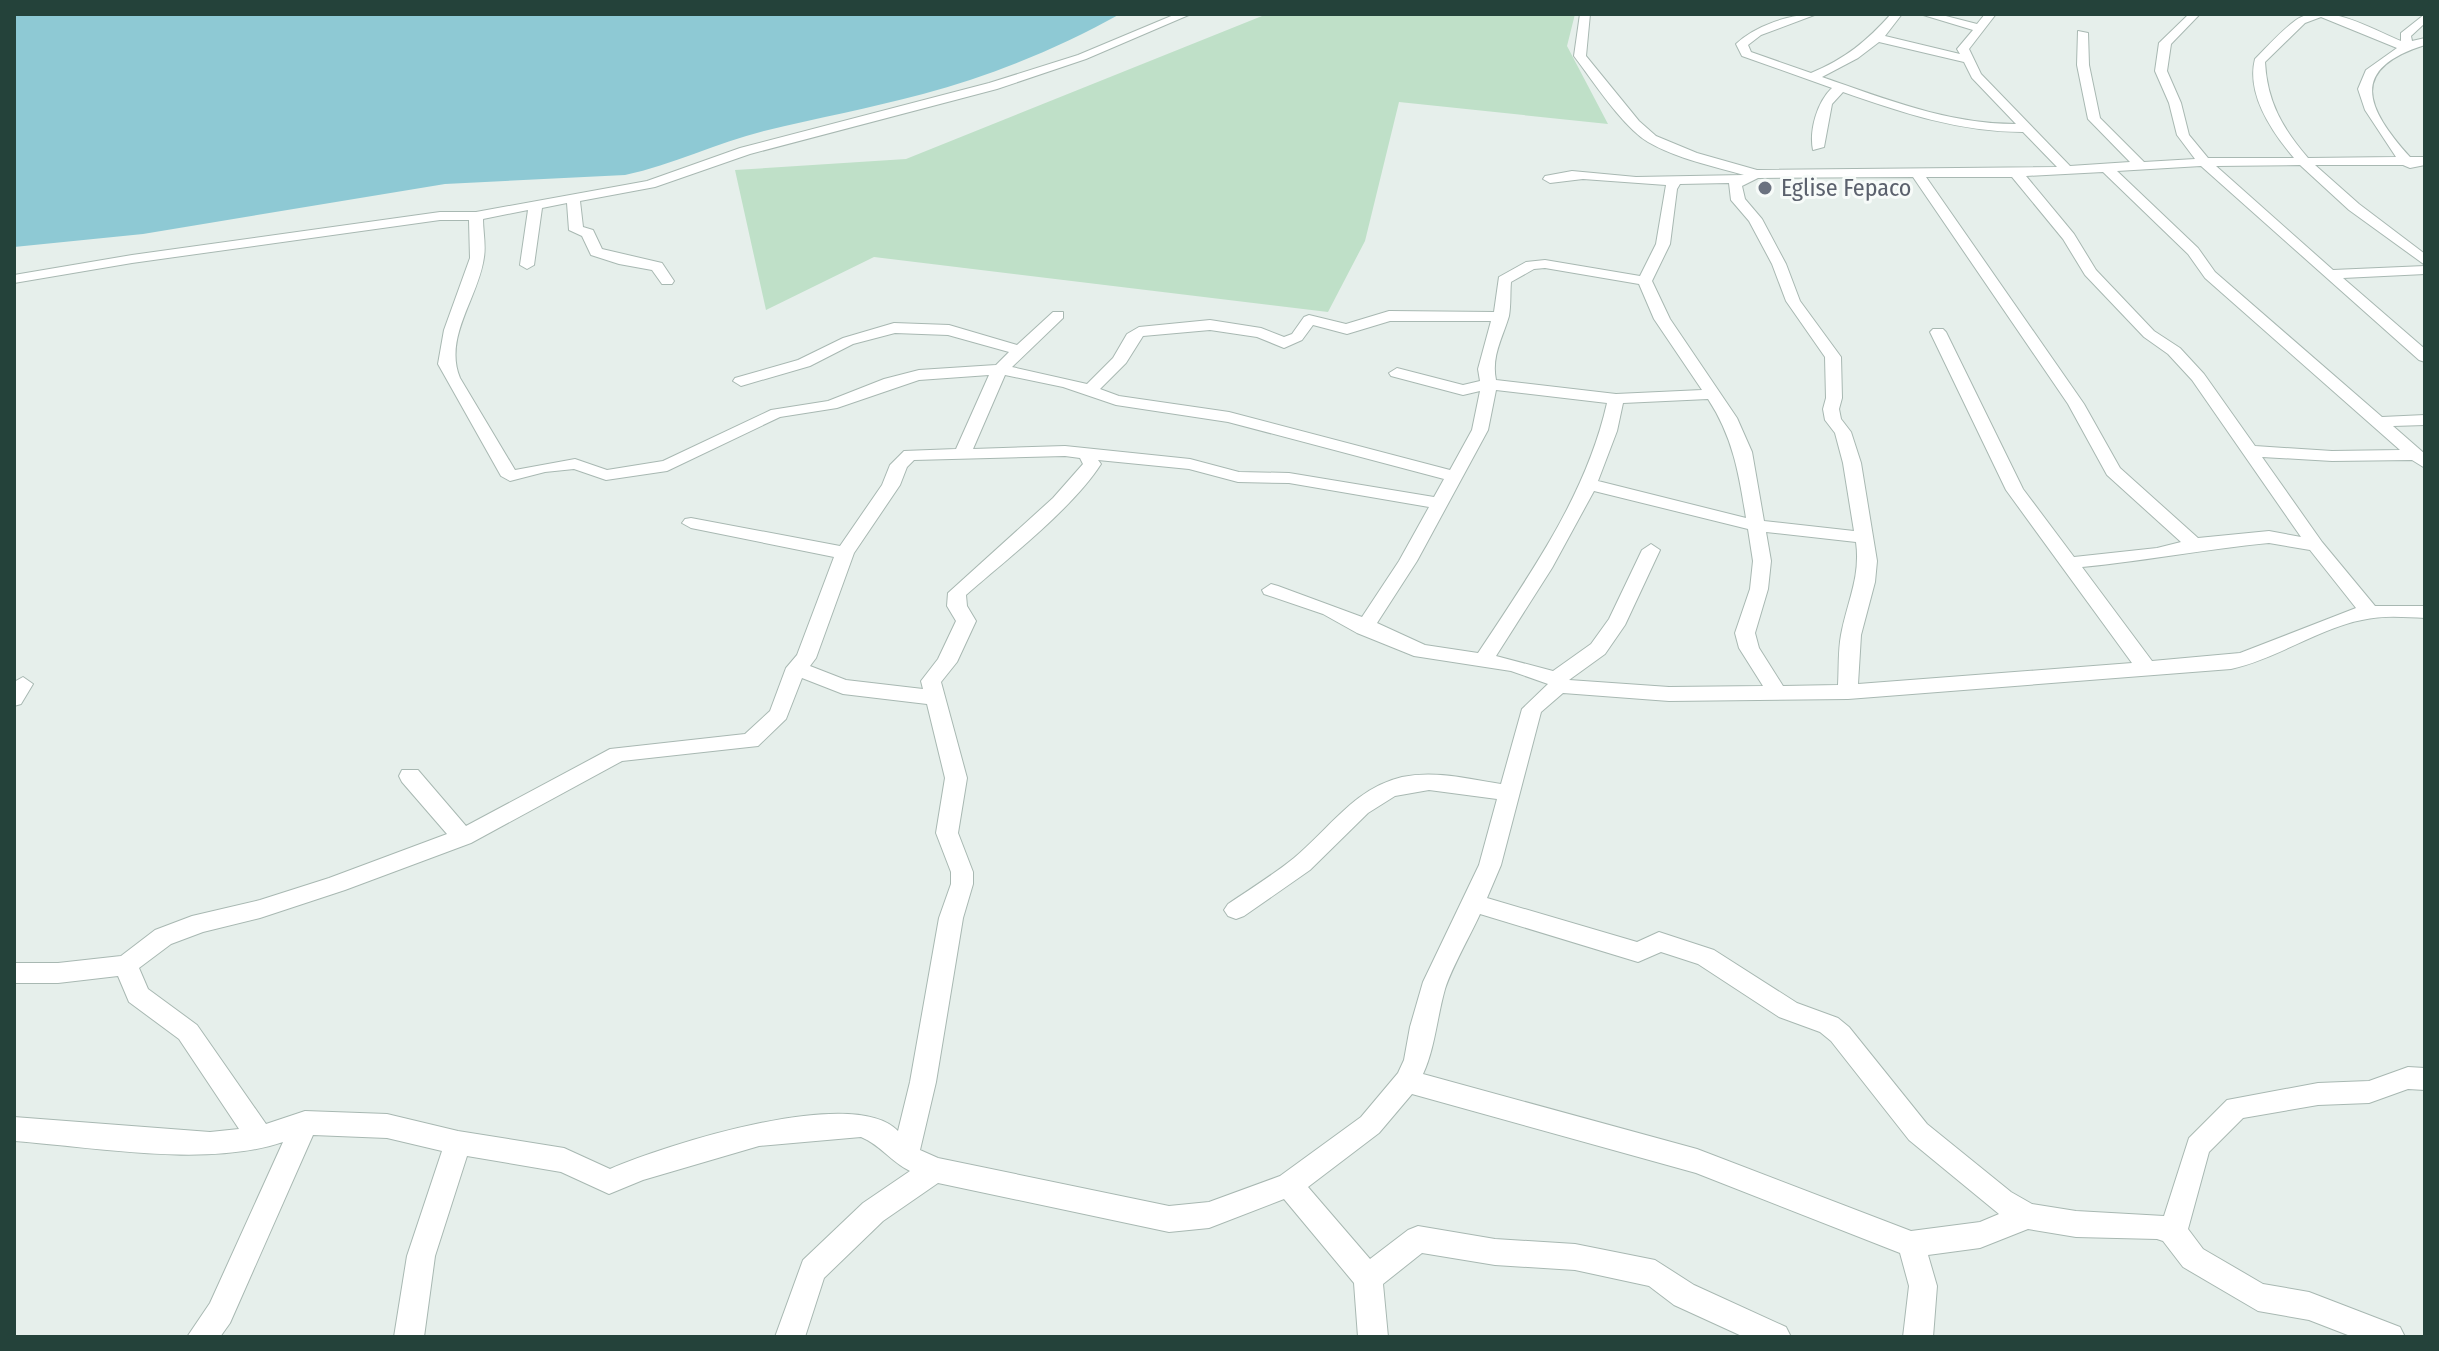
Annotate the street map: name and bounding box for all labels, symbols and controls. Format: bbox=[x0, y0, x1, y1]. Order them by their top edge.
place label: Eglise Fepaco bbox=[1781, 174, 1911, 202]
marker: Eglise Fepaco bbox=[1756, 179, 1774, 197]

